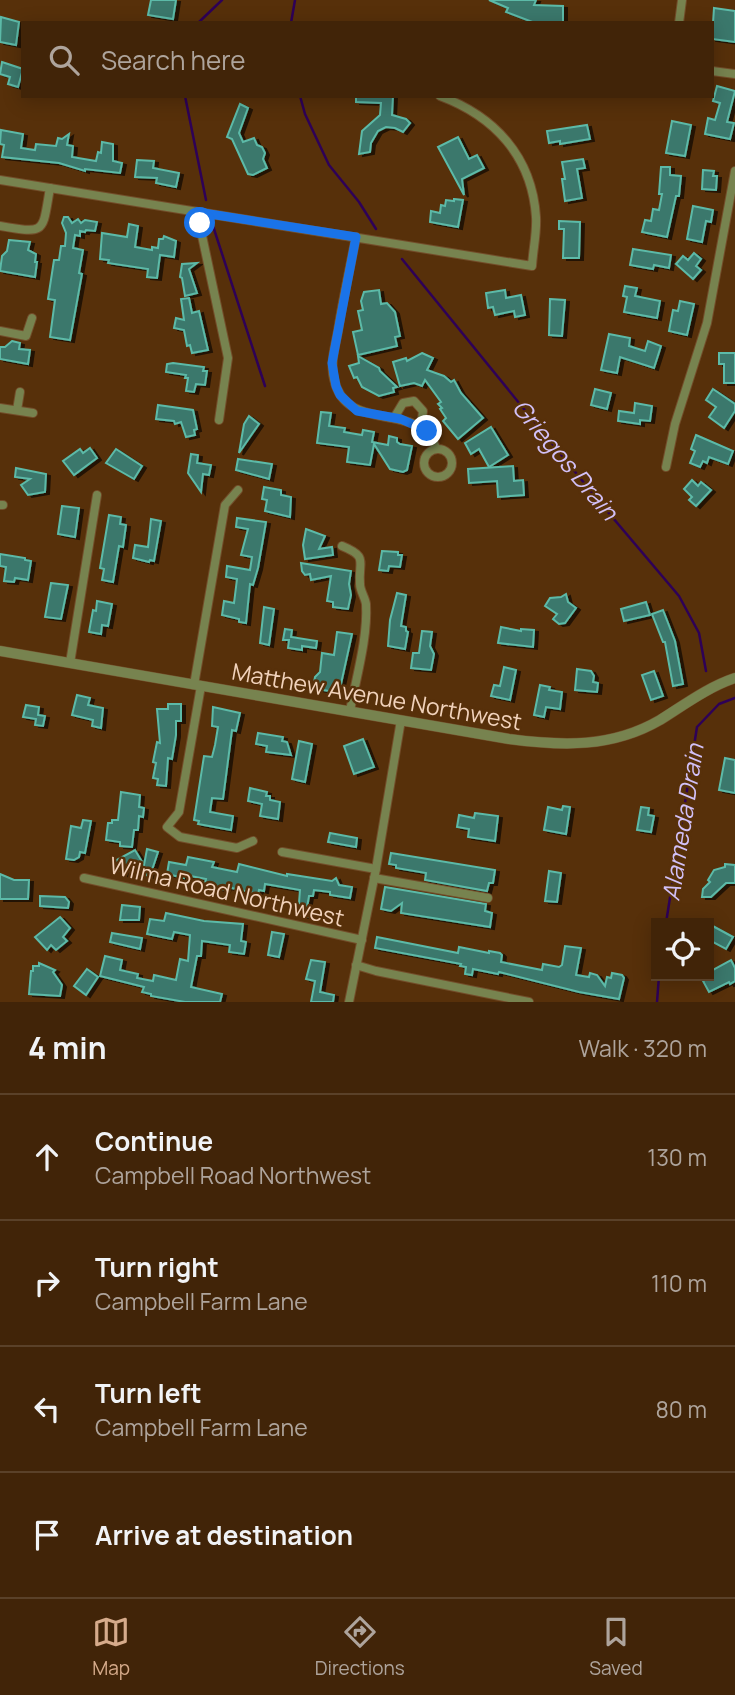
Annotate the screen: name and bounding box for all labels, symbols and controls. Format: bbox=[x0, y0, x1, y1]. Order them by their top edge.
search box bbox=[21, 21, 714, 98]
icon: search bbox=[45, 41, 83, 79]
text: Search here bbox=[101, 42, 246, 78]
route start bbox=[184, 207, 215, 238]
water label: Griegos Drain bbox=[506, 392, 627, 527]
route end bbox=[411, 415, 442, 446]
street label: Matthew Avenue Northwest bbox=[230, 655, 524, 737]
water label: Alameda Drain bbox=[653, 741, 711, 903]
street label: Wilma Road Northwest bbox=[106, 848, 348, 934]
map controls bbox=[651, 918, 714, 981]
button: locate bbox=[651, 918, 714, 981]
text: 4 min bbox=[28, 1027, 106, 1068]
text: Walk · 320 m bbox=[579, 1032, 707, 1064]
text: Continue bbox=[95, 1123, 213, 1159]
icon: ahead bbox=[28, 1138, 66, 1176]
text: 130 m bbox=[647, 1141, 707, 1173]
text: Campbell Road Northwest bbox=[95, 1159, 371, 1191]
text: Turn right bbox=[95, 1249, 219, 1285]
icon: right bbox=[28, 1264, 66, 1302]
text: 110 m bbox=[651, 1267, 707, 1299]
text: Campbell Farm Lane bbox=[95, 1285, 308, 1317]
text: Turn left bbox=[95, 1375, 202, 1411]
icon: left bbox=[28, 1390, 66, 1428]
text: 80 m bbox=[656, 1393, 707, 1425]
text: Campbell Farm Lane bbox=[95, 1411, 308, 1443]
icon: arrive bbox=[28, 1516, 66, 1554]
text: Arrive at destination bbox=[95, 1517, 353, 1553]
tab: Map bbox=[92, 1613, 130, 1681]
tab: Directions bbox=[315, 1613, 405, 1681]
tab: Saved bbox=[589, 1613, 643, 1681]

